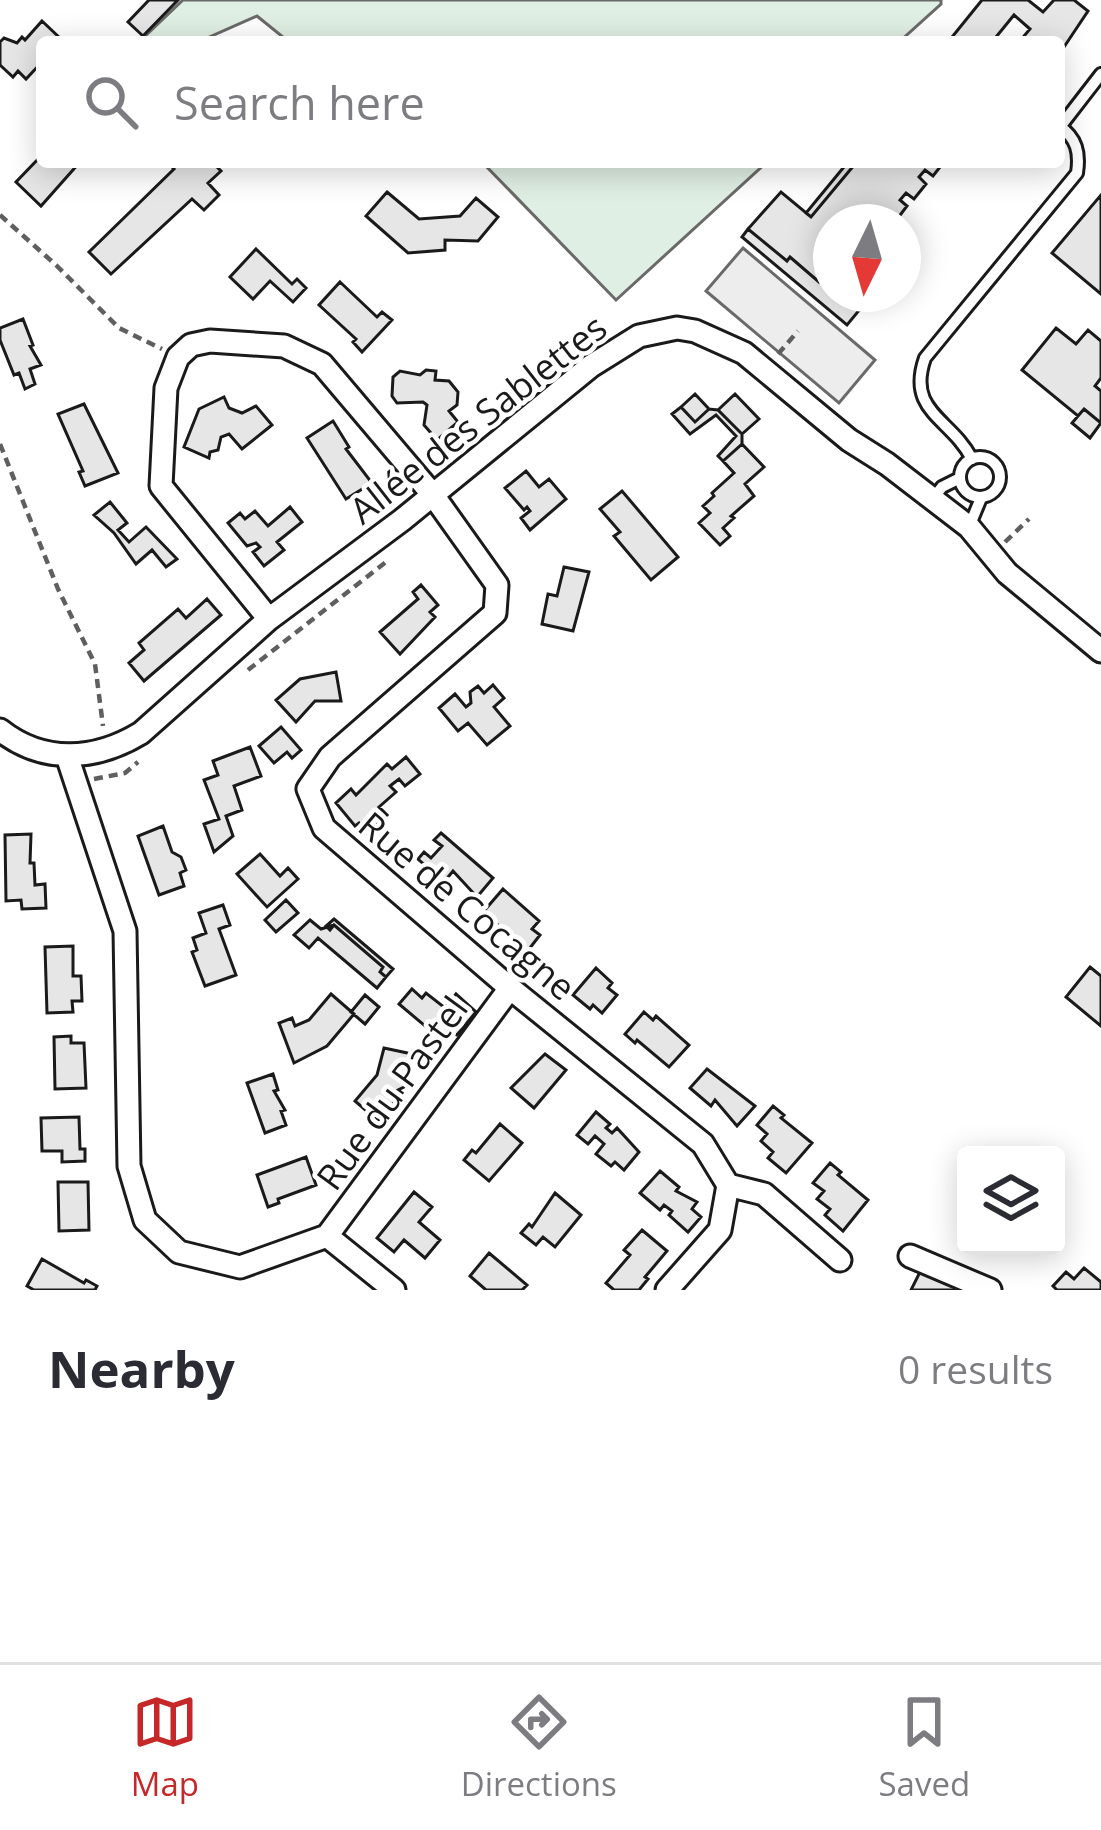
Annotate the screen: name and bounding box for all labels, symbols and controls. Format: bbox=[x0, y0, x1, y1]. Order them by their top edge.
search box bbox=[36, 36, 1065, 168]
icon: search bbox=[78, 69, 144, 135]
text: Search here bbox=[174, 72, 425, 133]
north arrow bbox=[813, 204, 921, 312]
street label: Allée des Sablettes bbox=[339, 303, 616, 534]
street label: Rue de Cocagne bbox=[349, 800, 586, 1011]
street label: Rue du Pastel bbox=[305, 986, 479, 1199]
map controls bbox=[957, 1146, 1065, 1254]
button: layers bbox=[957, 1146, 1065, 1254]
text: Nearby bbox=[48, 1333, 235, 1403]
text: 0 results bbox=[898, 1342, 1053, 1395]
tab: Map bbox=[131, 1689, 199, 1806]
tab: Directions bbox=[461, 1689, 617, 1806]
tab: Saved bbox=[878, 1689, 970, 1806]

